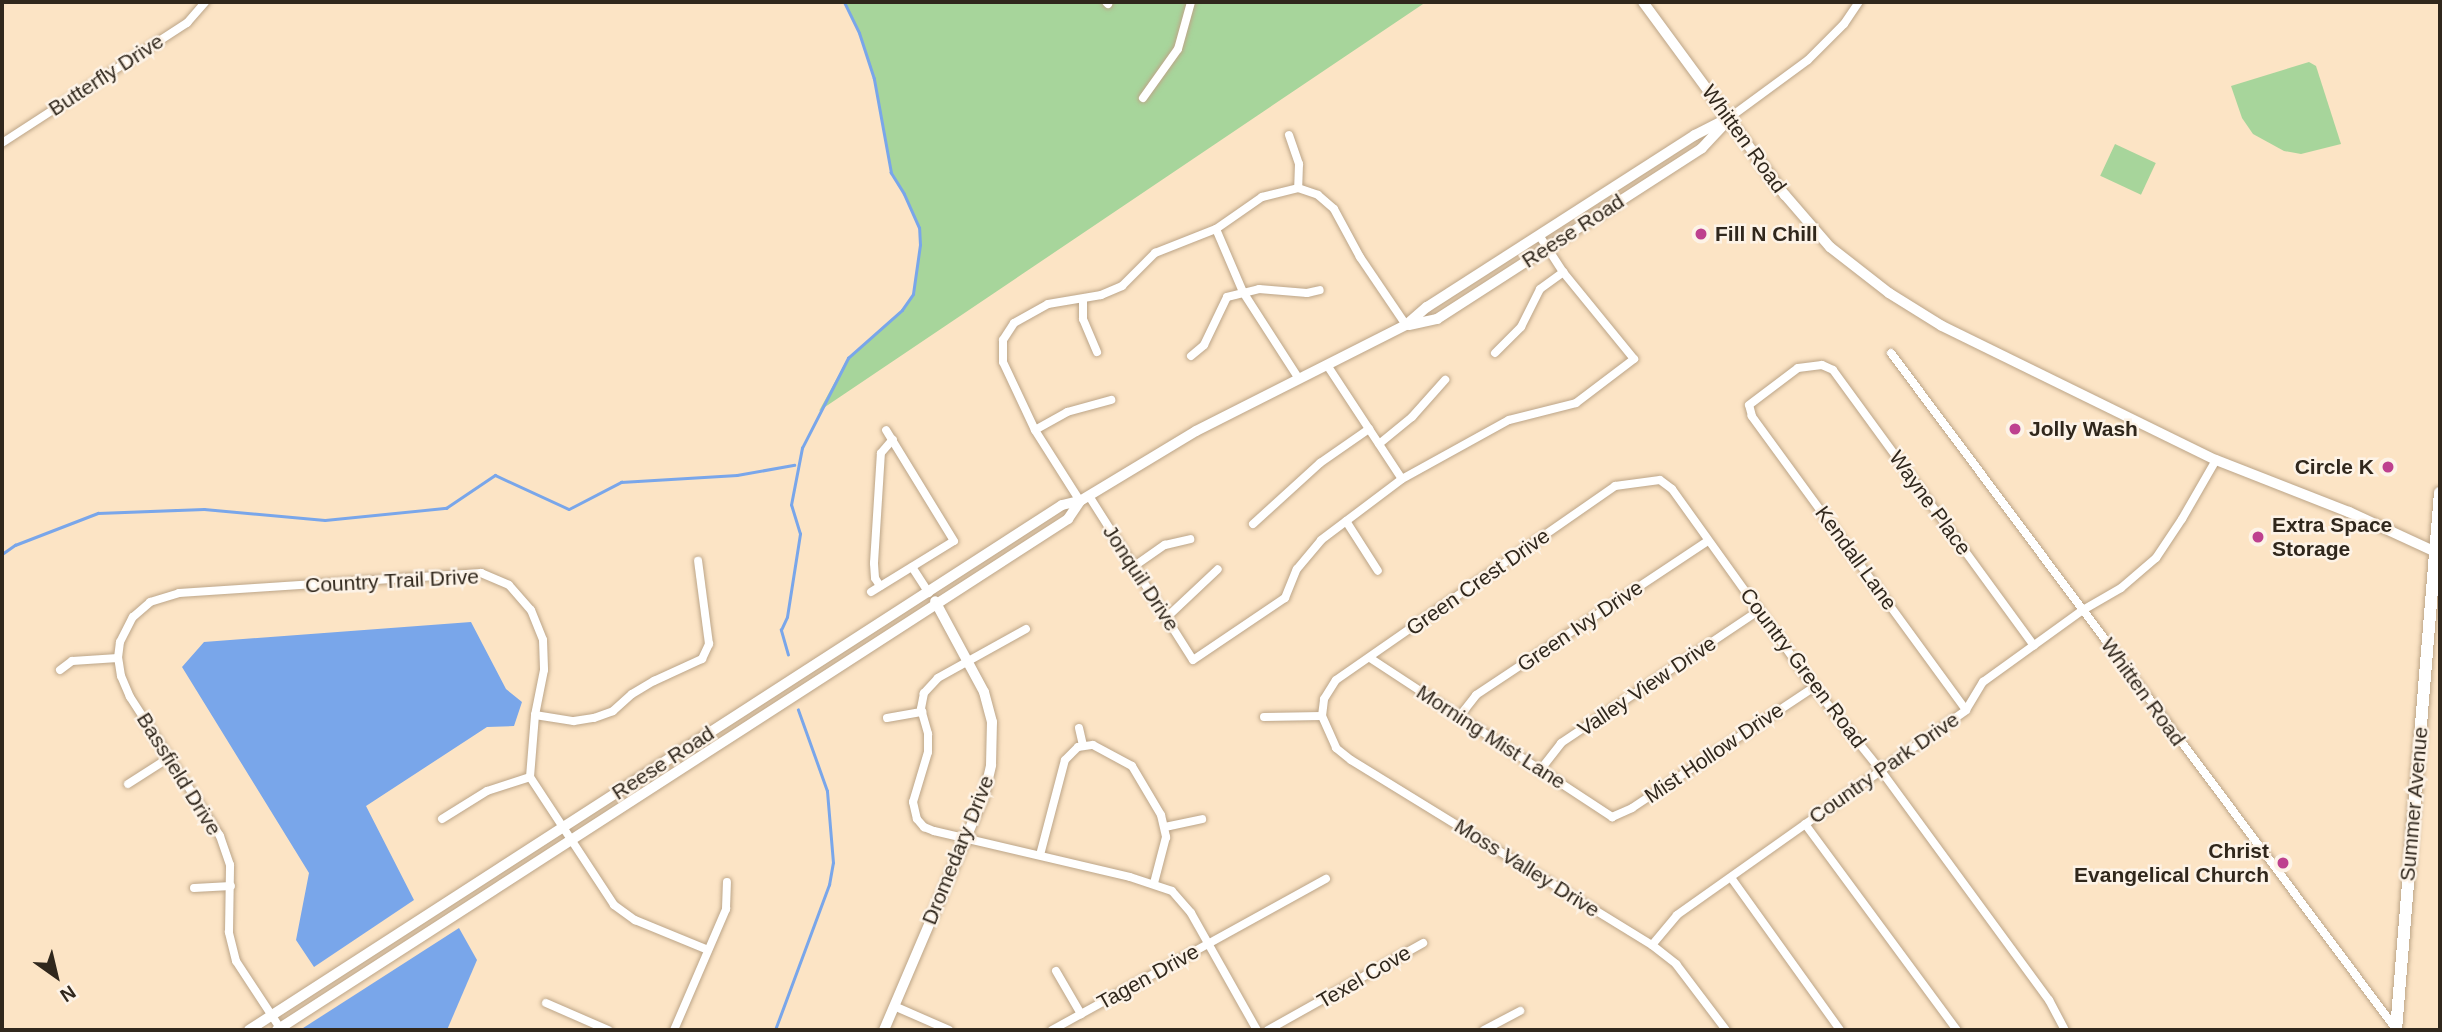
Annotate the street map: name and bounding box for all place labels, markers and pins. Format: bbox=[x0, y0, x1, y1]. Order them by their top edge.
place label: Fill N Chill bbox=[1715, 221, 1818, 247]
marker: Fill N Chill bbox=[1693, 226, 1709, 242]
place label: Jolly Wash bbox=[2029, 416, 2138, 442]
marker: Jolly Wash bbox=[2007, 421, 2023, 437]
place label: Circle K bbox=[2295, 454, 2374, 480]
marker: Circle K bbox=[2380, 459, 2396, 475]
place label: Extra Space Storage bbox=[2272, 512, 2392, 562]
marker: Extra Space Storage bbox=[2250, 529, 2266, 545]
place label: Christ Evangelical Church bbox=[2074, 838, 2269, 888]
marker: Christ Evangelical Church bbox=[2275, 855, 2291, 871]

